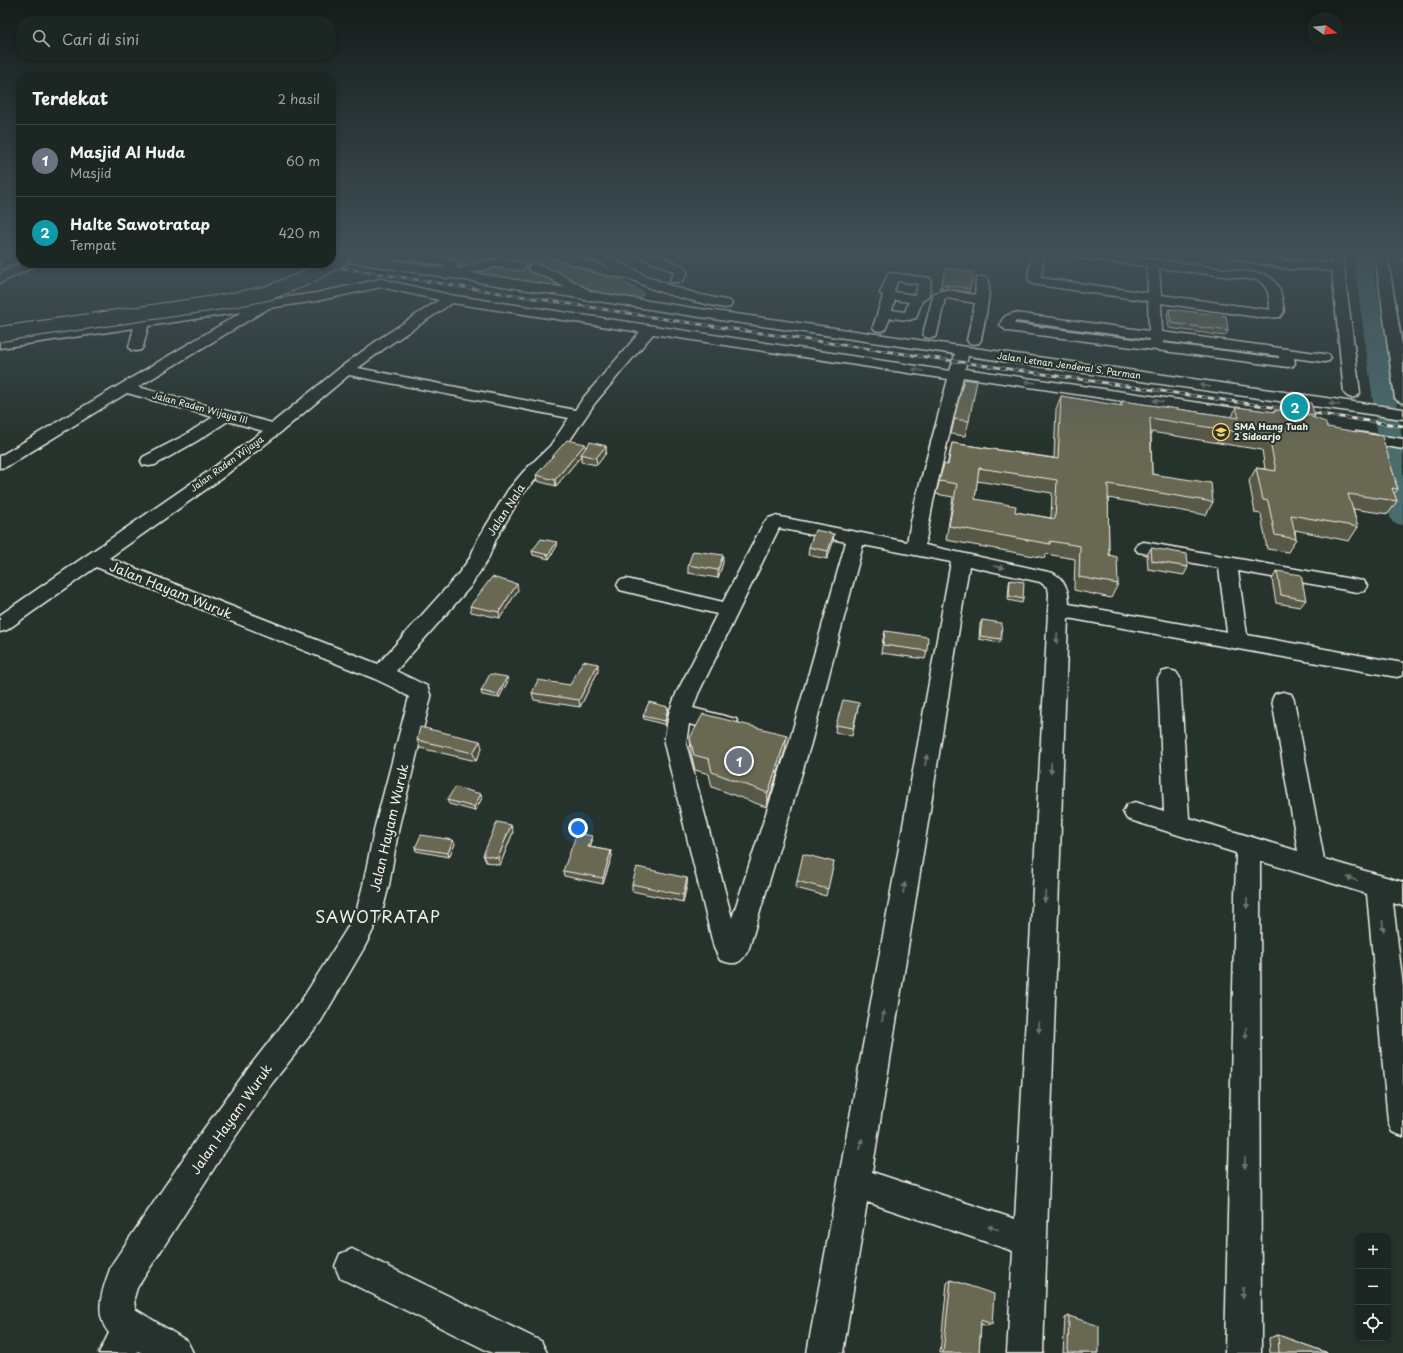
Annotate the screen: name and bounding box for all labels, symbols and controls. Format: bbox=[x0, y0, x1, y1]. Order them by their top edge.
north arrow bbox=[1307, 12, 1343, 48]
search box bbox=[16, 16, 336, 60]
icon: search bbox=[30, 27, 52, 49]
text: Cari di sini bbox=[62, 27, 139, 50]
text: Terdekat bbox=[32, 85, 108, 111]
text: 2 hasil bbox=[278, 89, 320, 108]
text: Masjid Al Huda bbox=[70, 140, 185, 163]
text: 1 bbox=[42, 151, 48, 170]
text: 60 m bbox=[286, 151, 320, 170]
text: Masjid bbox=[70, 163, 112, 182]
text: Halte Sawotratap bbox=[70, 212, 210, 235]
text: 2 bbox=[40, 223, 50, 242]
text: 420 m bbox=[278, 223, 320, 242]
text: Tempat bbox=[70, 235, 116, 254]
street label: Jalan Letnan Jenderal S. Parman bbox=[996, 348, 1142, 382]
one-way arrow bbox=[912, 367, 924, 373]
one-way arrow bbox=[1024, 379, 1036, 385]
one-way arrow bbox=[1199, 383, 1211, 389]
street label: Jalan Raden Wijaya III bbox=[151, 388, 249, 426]
pin: 2 bbox=[1282, 392, 1308, 422]
one-way arrow bbox=[1152, 398, 1165, 404]
one-way arrow bbox=[1328, 401, 1340, 407]
place label: SMA Hang Tuah 2 Sidoarjo bbox=[1234, 419, 1308, 443]
school or university icon: SMA Hang Tuah 2 Sidoarjo bbox=[1211, 422, 1231, 442]
street label: Jalan Raden Wijaya bbox=[187, 432, 266, 495]
street label: Jalan Nala bbox=[482, 480, 529, 539]
street label: Jalan Hayam Wuruk bbox=[107, 556, 235, 623]
one-way arrow bbox=[993, 564, 1005, 570]
one-way arrow bbox=[1054, 632, 1061, 644]
pin: 1 bbox=[726, 746, 752, 776]
one-way arrow bbox=[923, 753, 929, 766]
street label: Jalan Hayam Wuruk bbox=[365, 762, 413, 894]
one-way arrow bbox=[1048, 762, 1055, 774]
your location bbox=[568, 818, 588, 838]
one-way arrow bbox=[1346, 876, 1358, 882]
one-way arrow bbox=[902, 882, 908, 894]
one-way arrow bbox=[1042, 891, 1049, 903]
one-way arrow bbox=[1244, 897, 1251, 909]
district label: SAWOTRATAP bbox=[315, 904, 441, 928]
one-way arrow bbox=[1380, 920, 1387, 932]
one-way arrow bbox=[880, 1010, 886, 1022]
one-way arrow bbox=[1036, 1021, 1043, 1033]
one-way arrow bbox=[1243, 1027, 1249, 1040]
street label: Jalan Hayam Wuruk bbox=[185, 1060, 276, 1178]
one-way arrow bbox=[858, 1138, 864, 1150]
one-way arrow bbox=[1242, 1157, 1248, 1170]
one-way arrow bbox=[986, 1225, 998, 1231]
map controls bbox=[1355, 1233, 1391, 1341]
button: + bbox=[1355, 1233, 1391, 1269]
button: − bbox=[1355, 1269, 1391, 1305]
one-way arrow bbox=[1240, 1287, 1246, 1300]
button: locate bbox=[1355, 1305, 1391, 1341]

